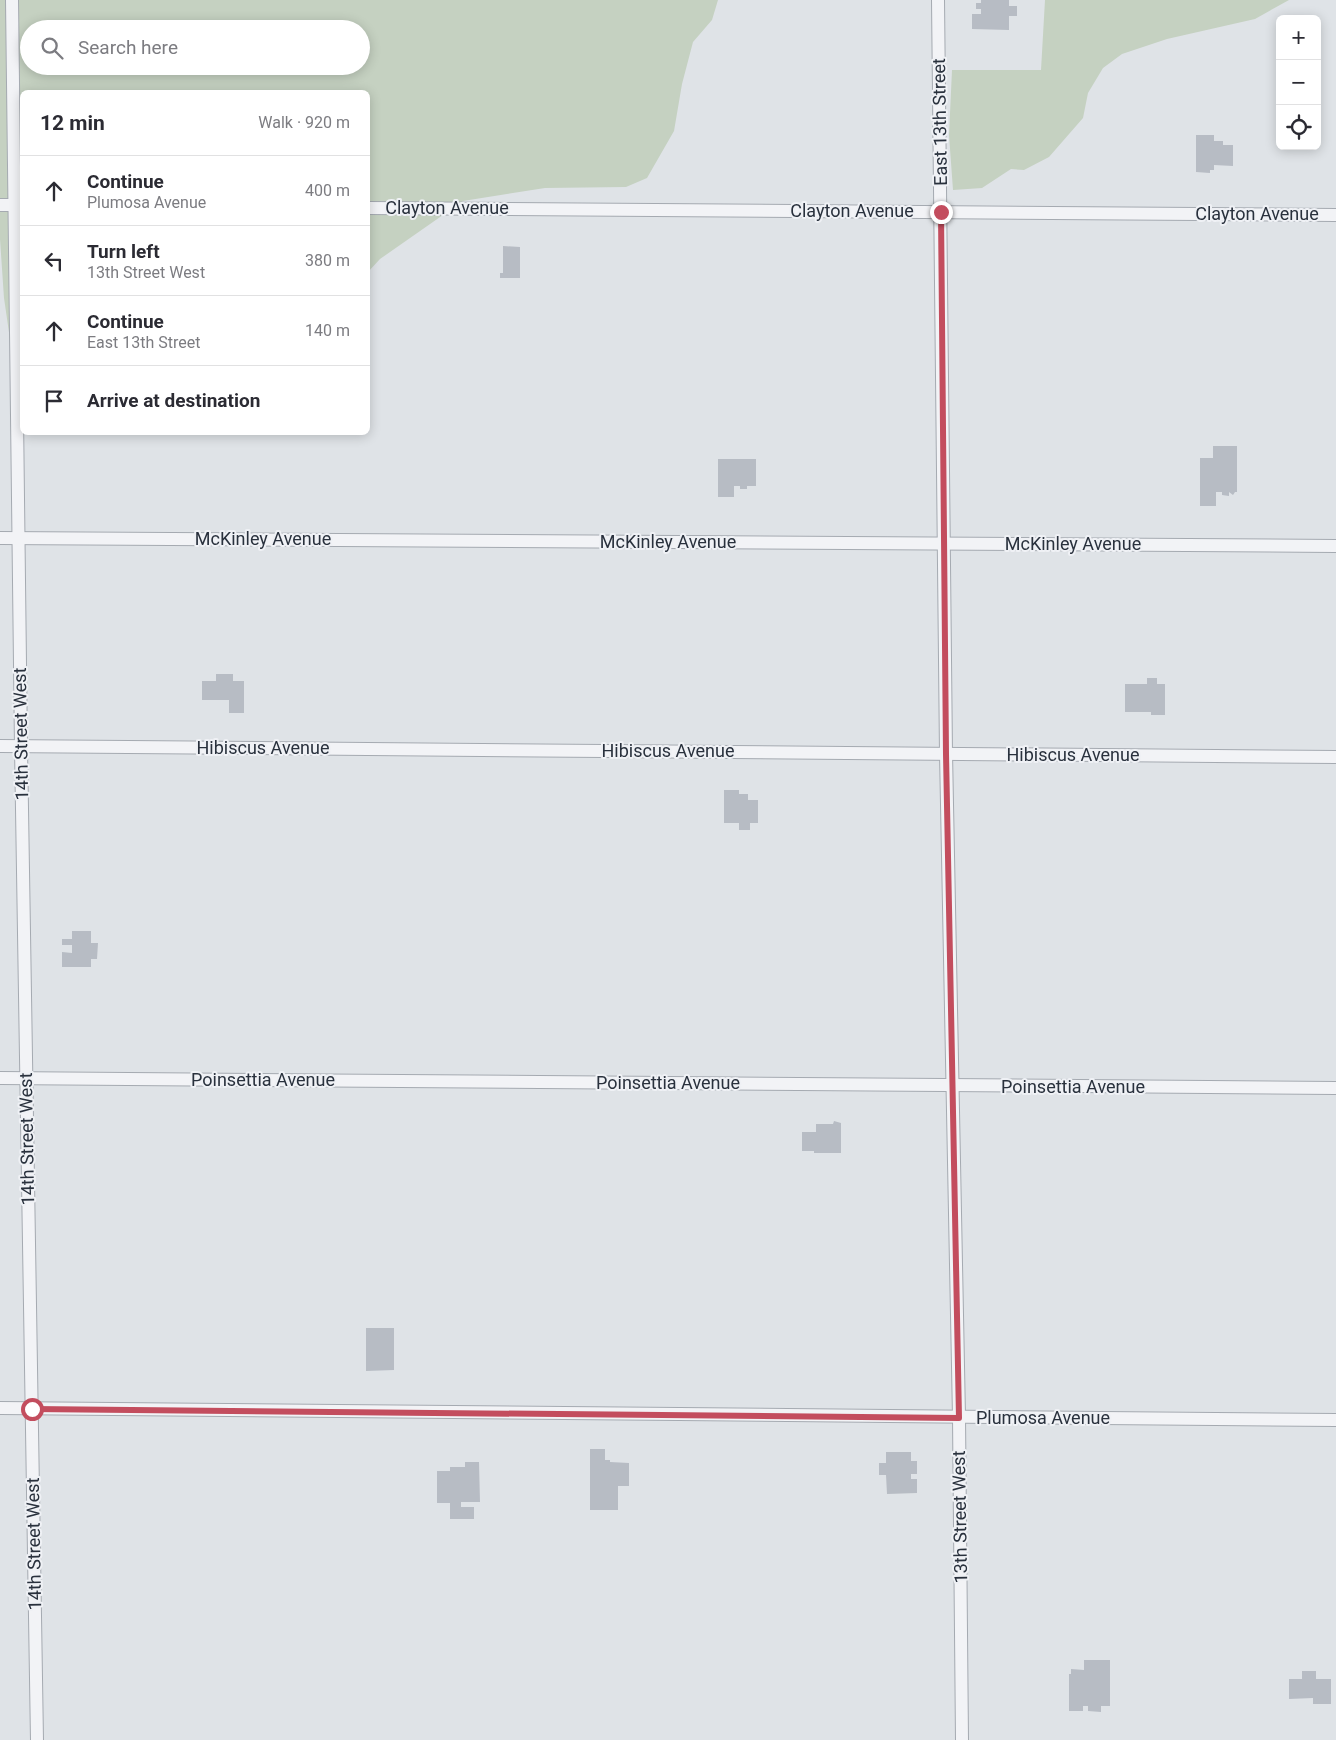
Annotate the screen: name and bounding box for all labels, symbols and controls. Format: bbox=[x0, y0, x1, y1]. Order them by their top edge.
map controls bbox=[1276, 15, 1321, 150]
button: + bbox=[1276, 15, 1321, 60]
search box bbox=[20, 20, 370, 75]
icon: search bbox=[38, 34, 66, 62]
text: Search here bbox=[78, 36, 178, 59]
street label: East 13th Street bbox=[928, 58, 951, 186]
button: − bbox=[1276, 60, 1321, 105]
button: locate bbox=[1276, 105, 1321, 150]
text: 12 min bbox=[40, 111, 105, 135]
text: Walk · 920 m bbox=[258, 113, 350, 132]
text: Continue bbox=[87, 170, 164, 193]
icon: ahead bbox=[40, 177, 68, 205]
text: 400 m bbox=[305, 181, 350, 200]
text: Plumosa Avenue bbox=[87, 193, 206, 212]
street label: Clayton Avenue bbox=[385, 197, 509, 218]
street label: Clayton Avenue bbox=[790, 200, 914, 221]
route end bbox=[930, 201, 953, 224]
street label: Clayton Avenue bbox=[1195, 203, 1319, 224]
text: Turn left bbox=[87, 240, 160, 263]
icon: left bbox=[40, 247, 68, 275]
text: 380 m bbox=[305, 251, 350, 270]
text: 13th Street West bbox=[87, 263, 205, 282]
text: Continue bbox=[87, 310, 164, 333]
icon: ahead bbox=[40, 317, 68, 345]
text: 140 m bbox=[305, 321, 350, 340]
text: East 13th Street bbox=[87, 333, 200, 352]
icon: arrive bbox=[40, 387, 68, 415]
text: Arrive at destination bbox=[87, 389, 260, 412]
street label: McKinley Avenue bbox=[195, 528, 331, 549]
street label: McKinley Avenue bbox=[600, 531, 736, 552]
street label: McKinley Avenue bbox=[1005, 533, 1141, 554]
street label: 14th Street West bbox=[9, 667, 32, 801]
street label: Hibiscus Avenue bbox=[197, 737, 329, 758]
street label: Hibiscus Avenue bbox=[602, 740, 734, 761]
street label: Hibiscus Avenue bbox=[1007, 744, 1139, 765]
street label: Poinsettia Avenue bbox=[191, 1069, 335, 1090]
street label: 14th Street West bbox=[15, 1072, 38, 1206]
street label: Poinsettia Avenue bbox=[596, 1072, 740, 1093]
street label: Poinsettia Avenue bbox=[1001, 1076, 1145, 1097]
route start bbox=[21, 1398, 44, 1421]
street label: Plumosa Avenue bbox=[976, 1407, 1110, 1428]
street label: 13th Street West bbox=[948, 1450, 971, 1584]
street label: 14th Street West bbox=[22, 1477, 45, 1611]

